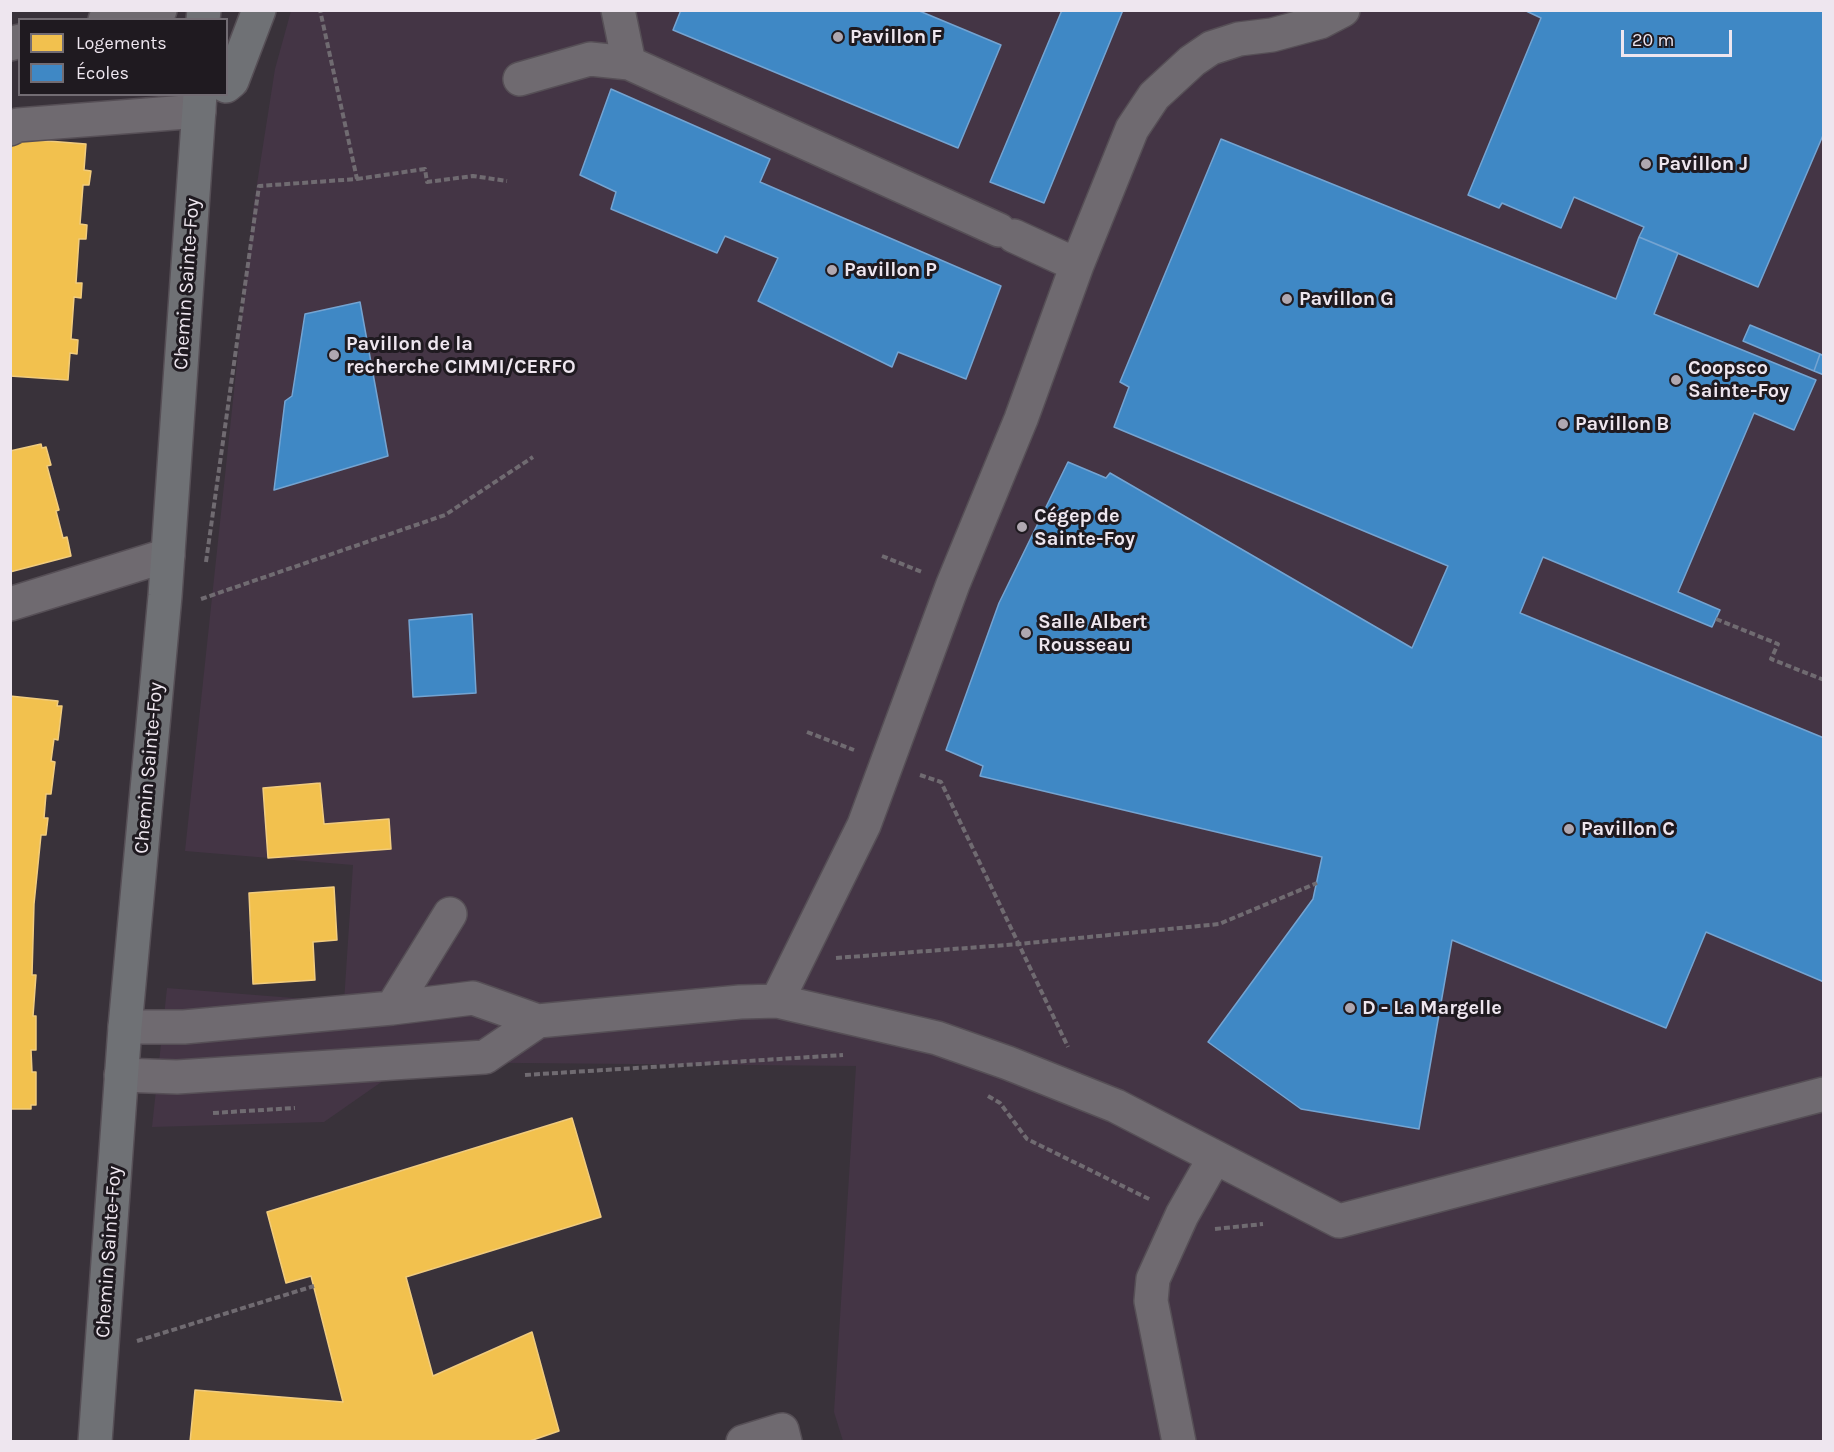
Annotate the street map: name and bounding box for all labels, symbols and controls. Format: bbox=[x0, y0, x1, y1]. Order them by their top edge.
legend bbox=[18, 18, 228, 96]
scale bar bbox=[1624, 18, 1735, 56]
place label: Pavillon F bbox=[850, 25, 942, 49]
text: 20 m bbox=[1632, 29, 1674, 51]
marker: Pavillon F bbox=[831, 30, 845, 44]
text: Logements bbox=[76, 32, 167, 54]
text: Écoles bbox=[76, 62, 129, 84]
place label: Pavillon J bbox=[1658, 152, 1748, 176]
marker: Pavillon J bbox=[1639, 157, 1653, 171]
street label: Chemin Sainte-Foy bbox=[169, 197, 205, 371]
place label: Pavillon P bbox=[844, 258, 937, 282]
marker: Pavillon P bbox=[825, 263, 839, 277]
place label: Pavillon G bbox=[1299, 287, 1394, 311]
marker: Pavillon G bbox=[1280, 292, 1294, 306]
place label: Pavillon de la recherche CIMMI/CERFO bbox=[346, 332, 576, 379]
marker: Pavillon de la recherche CIMMI/CERFO bbox=[327, 348, 341, 362]
place label: Coopsco Sainte-Foy bbox=[1688, 356, 1789, 403]
marker: Coopsco Sainte-Foy bbox=[1669, 373, 1683, 387]
place label: Pavillon B bbox=[1575, 412, 1669, 436]
marker: Pavillon B bbox=[1556, 417, 1570, 431]
place label: Cégep de Sainte-Foy bbox=[1034, 504, 1135, 551]
marker: Cégep de Sainte-Foy bbox=[1015, 520, 1029, 534]
place label: Salle Albert Rousseau bbox=[1038, 610, 1148, 657]
marker: Salle Albert Rousseau bbox=[1019, 626, 1033, 640]
street label: Chemin Sainte-Foy bbox=[130, 681, 168, 855]
place label: Pavillon C bbox=[1581, 817, 1675, 841]
marker: Pavillon C bbox=[1562, 822, 1576, 836]
place label: D - La Margelle bbox=[1362, 996, 1502, 1020]
marker: D - La Margelle bbox=[1343, 1001, 1357, 1015]
street label: Chemin Sainte-Foy bbox=[91, 1165, 127, 1339]

